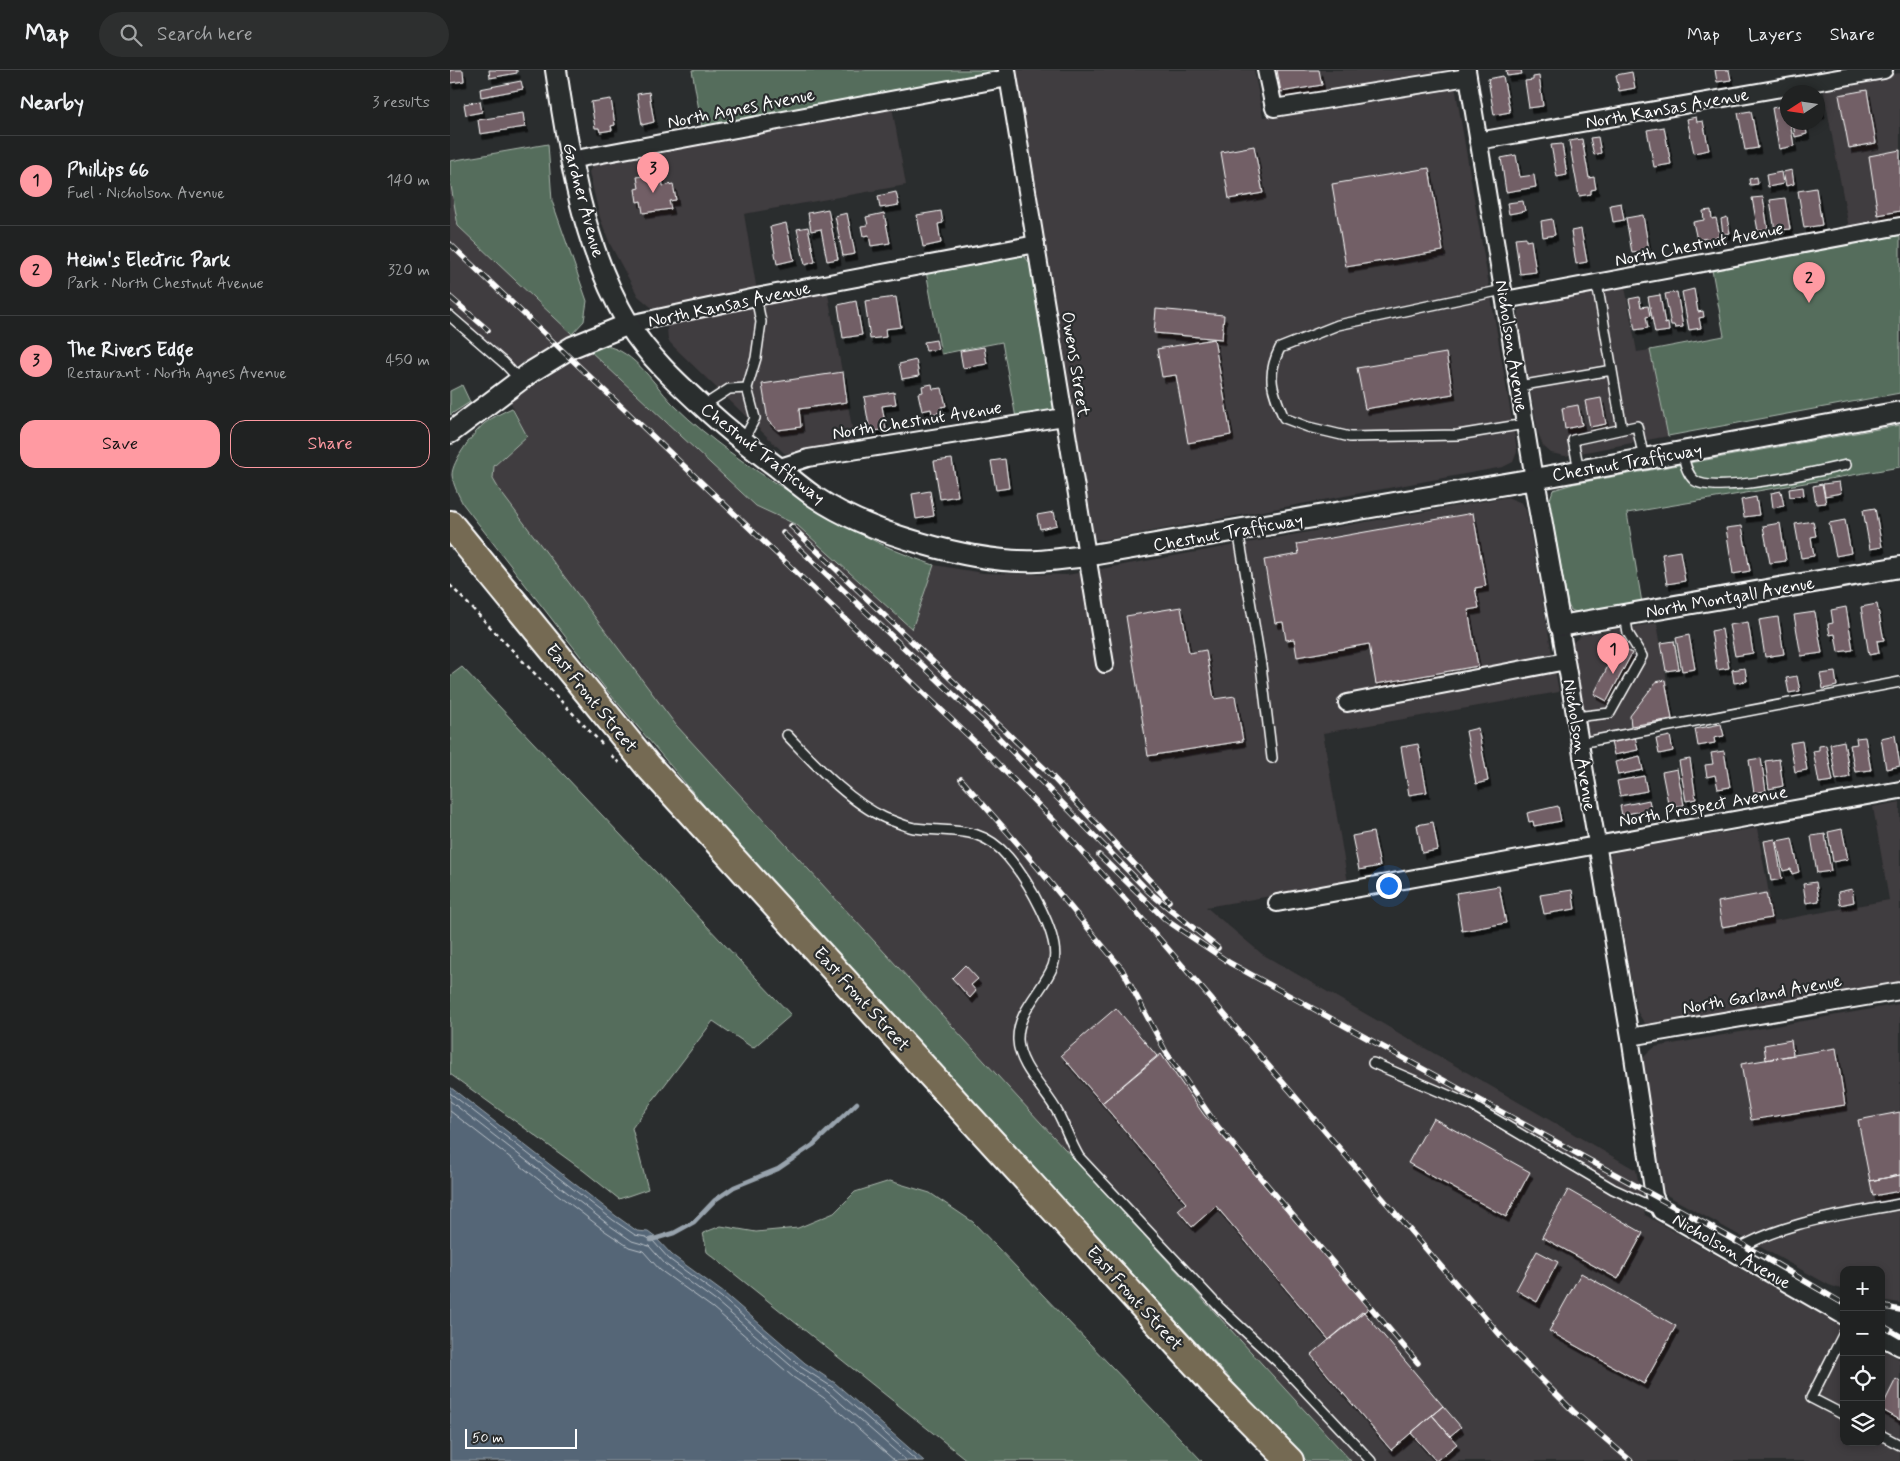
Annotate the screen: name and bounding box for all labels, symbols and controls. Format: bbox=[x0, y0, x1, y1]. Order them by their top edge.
search box bbox=[99, 12, 449, 57]
text: Map bbox=[25, 19, 69, 50]
icon: search bbox=[117, 21, 145, 49]
text: Search here bbox=[157, 22, 253, 47]
text: Map bbox=[1687, 23, 1720, 47]
text: Layers bbox=[1748, 23, 1802, 47]
text: Share bbox=[1830, 23, 1875, 47]
street label: North Agnes Avenue bbox=[665, 83, 817, 135]
street label: North Kansas Avenue bbox=[1584, 83, 1751, 135]
north arrow bbox=[1780, 85, 1825, 130]
text: Nearby bbox=[20, 89, 84, 117]
text: 3 results bbox=[372, 92, 430, 113]
street label: Gardner Avenue bbox=[556, 140, 610, 260]
pin: 3 bbox=[637, 152, 669, 193]
text: Phillips 66 bbox=[67, 158, 149, 183]
text: 1 bbox=[32, 170, 40, 191]
text: 140 m bbox=[386, 170, 430, 191]
text: Fuel · Nicholson Avenue bbox=[67, 183, 225, 204]
street label: North Chestnut Avenue bbox=[1613, 217, 1786, 273]
text: Heim's Electric Park bbox=[67, 248, 230, 273]
text: 2 bbox=[32, 260, 40, 281]
text: 320 m bbox=[388, 260, 430, 281]
pin: 2 bbox=[1793, 262, 1825, 303]
text: Park · North Chestnut Avenue bbox=[67, 273, 264, 294]
street label: North Kansas Avenue bbox=[646, 276, 813, 334]
street label: Nicholson Avenue bbox=[1489, 278, 1533, 414]
street label: Owens Street bbox=[1055, 310, 1095, 419]
text: The Rivers Edge bbox=[67, 338, 194, 363]
text: 3 bbox=[32, 350, 40, 371]
text: 450 m bbox=[385, 350, 430, 371]
text: Restaurant · North Agnes Avenue bbox=[67, 363, 287, 384]
street label: North Chestnut Avenue bbox=[831, 396, 1004, 446]
street label: Chestnut Trafficway bbox=[695, 398, 830, 510]
button: Save bbox=[20, 420, 220, 468]
button: Share bbox=[230, 420, 430, 468]
street label: Chestnut Trafficway bbox=[1550, 438, 1704, 488]
street label: Chestnut Trafficway bbox=[1151, 508, 1305, 558]
street label: North Montgall Avenue bbox=[1644, 571, 1817, 625]
pin: 1 bbox=[1597, 633, 1629, 674]
street label: East Front Street bbox=[540, 639, 643, 758]
street label: Nicholson Avenue bbox=[1557, 677, 1601, 813]
street label: North Prospect Avenue bbox=[1617, 780, 1790, 834]
your location bbox=[1376, 873, 1402, 899]
street label: East Front Street bbox=[808, 942, 915, 1057]
street label: North Garland Avenue bbox=[1680, 969, 1844, 1021]
street label: Nicholson Avenue bbox=[1668, 1208, 1795, 1296]
street label: East Front Street bbox=[1081, 1241, 1188, 1356]
map controls bbox=[1840, 1266, 1885, 1446]
button: + bbox=[1840, 1266, 1885, 1311]
button: − bbox=[1840, 1311, 1885, 1356]
button: locate bbox=[1840, 1356, 1885, 1401]
button: layers bbox=[1840, 1401, 1885, 1446]
scale bar bbox=[465, 1426, 578, 1449]
text: 50 m bbox=[472, 1429, 503, 1447]

